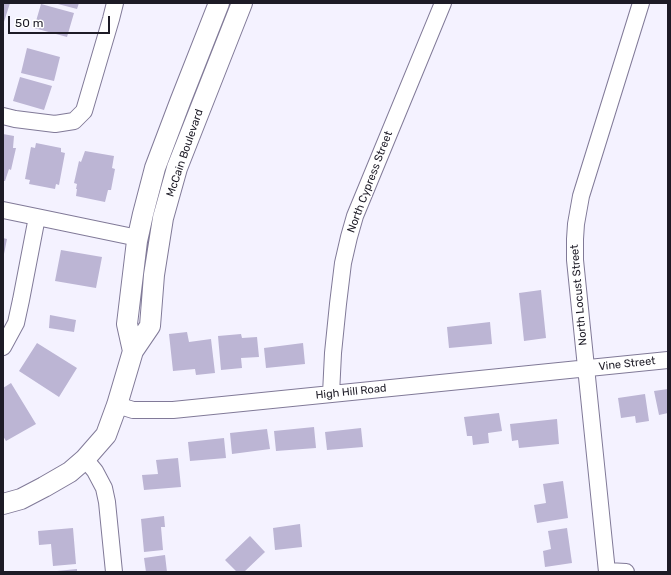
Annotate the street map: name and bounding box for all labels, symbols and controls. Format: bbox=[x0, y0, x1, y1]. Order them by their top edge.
scale bar bbox=[10, 8, 112, 34]
text: 50 m bbox=[15, 16, 43, 30]
street label: McCain Boulevard bbox=[164, 107, 206, 199]
street label: North Cypress Street bbox=[345, 129, 395, 235]
street label: North Locust Street bbox=[568, 244, 590, 346]
street label: Vine Street bbox=[598, 354, 656, 374]
street label: High Hill Road bbox=[315, 382, 387, 402]

